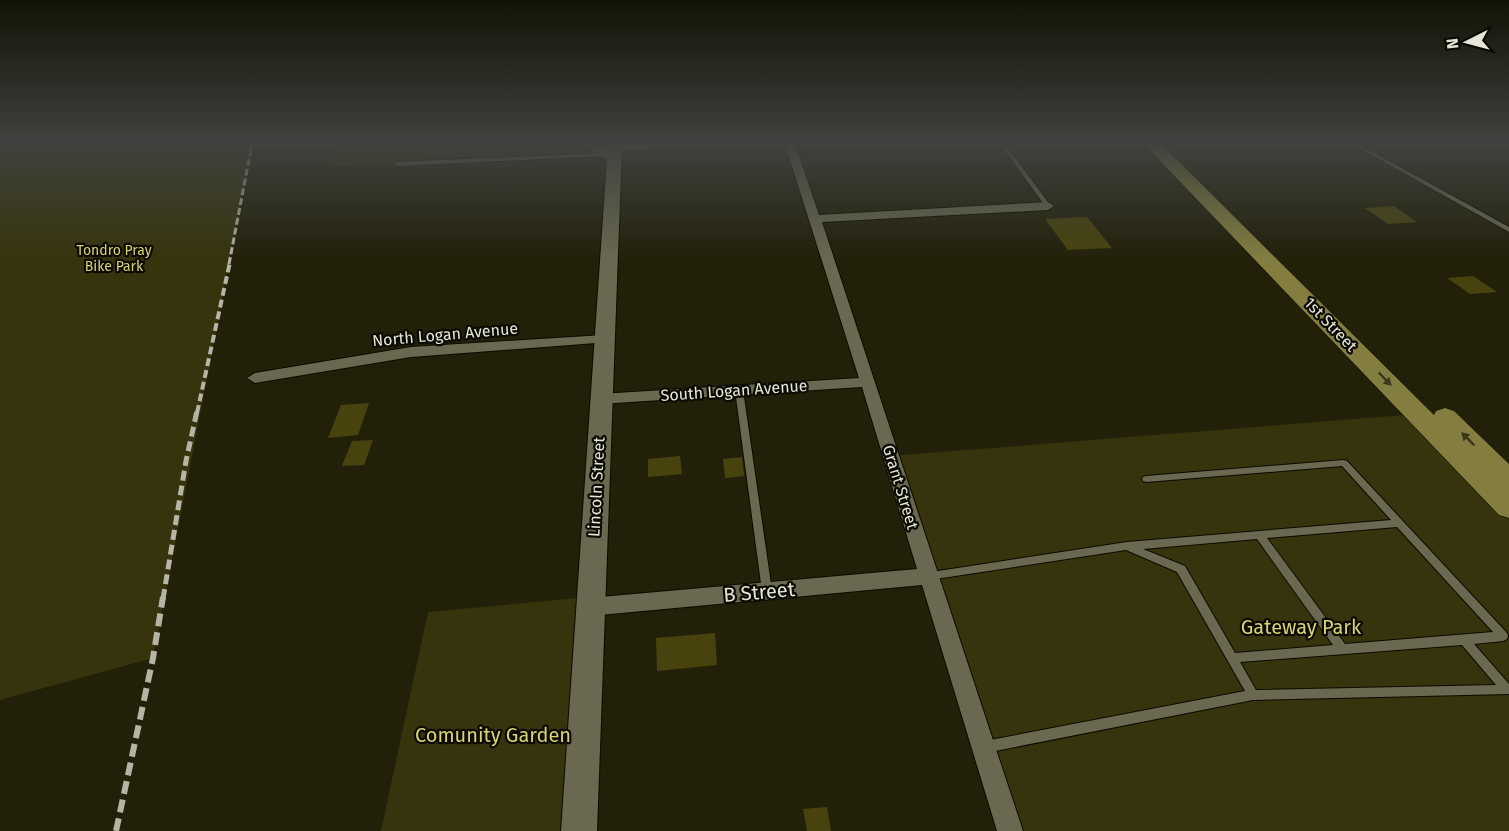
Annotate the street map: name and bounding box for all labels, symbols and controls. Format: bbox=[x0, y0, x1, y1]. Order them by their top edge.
north arrow bbox=[1437, 12, 1497, 72]
text: N bbox=[1443, 37, 1463, 50]
park label: Tondro Pray Bike Park bbox=[76, 242, 152, 275]
street label: 1st Street bbox=[1300, 293, 1361, 356]
street label: North Logan Avenue bbox=[371, 319, 519, 350]
one-way arrow bbox=[1377, 372, 1391, 386]
street label: South Logan Avenue bbox=[660, 376, 808, 405]
one-way arrow bbox=[1461, 432, 1475, 446]
street label: Lincoln Street bbox=[584, 436, 609, 538]
street label: Grant Street bbox=[879, 443, 922, 532]
street label: B Street bbox=[722, 577, 797, 607]
park label: Gateway Park bbox=[1241, 615, 1362, 639]
park label: Comunity Garden bbox=[415, 723, 571, 747]

